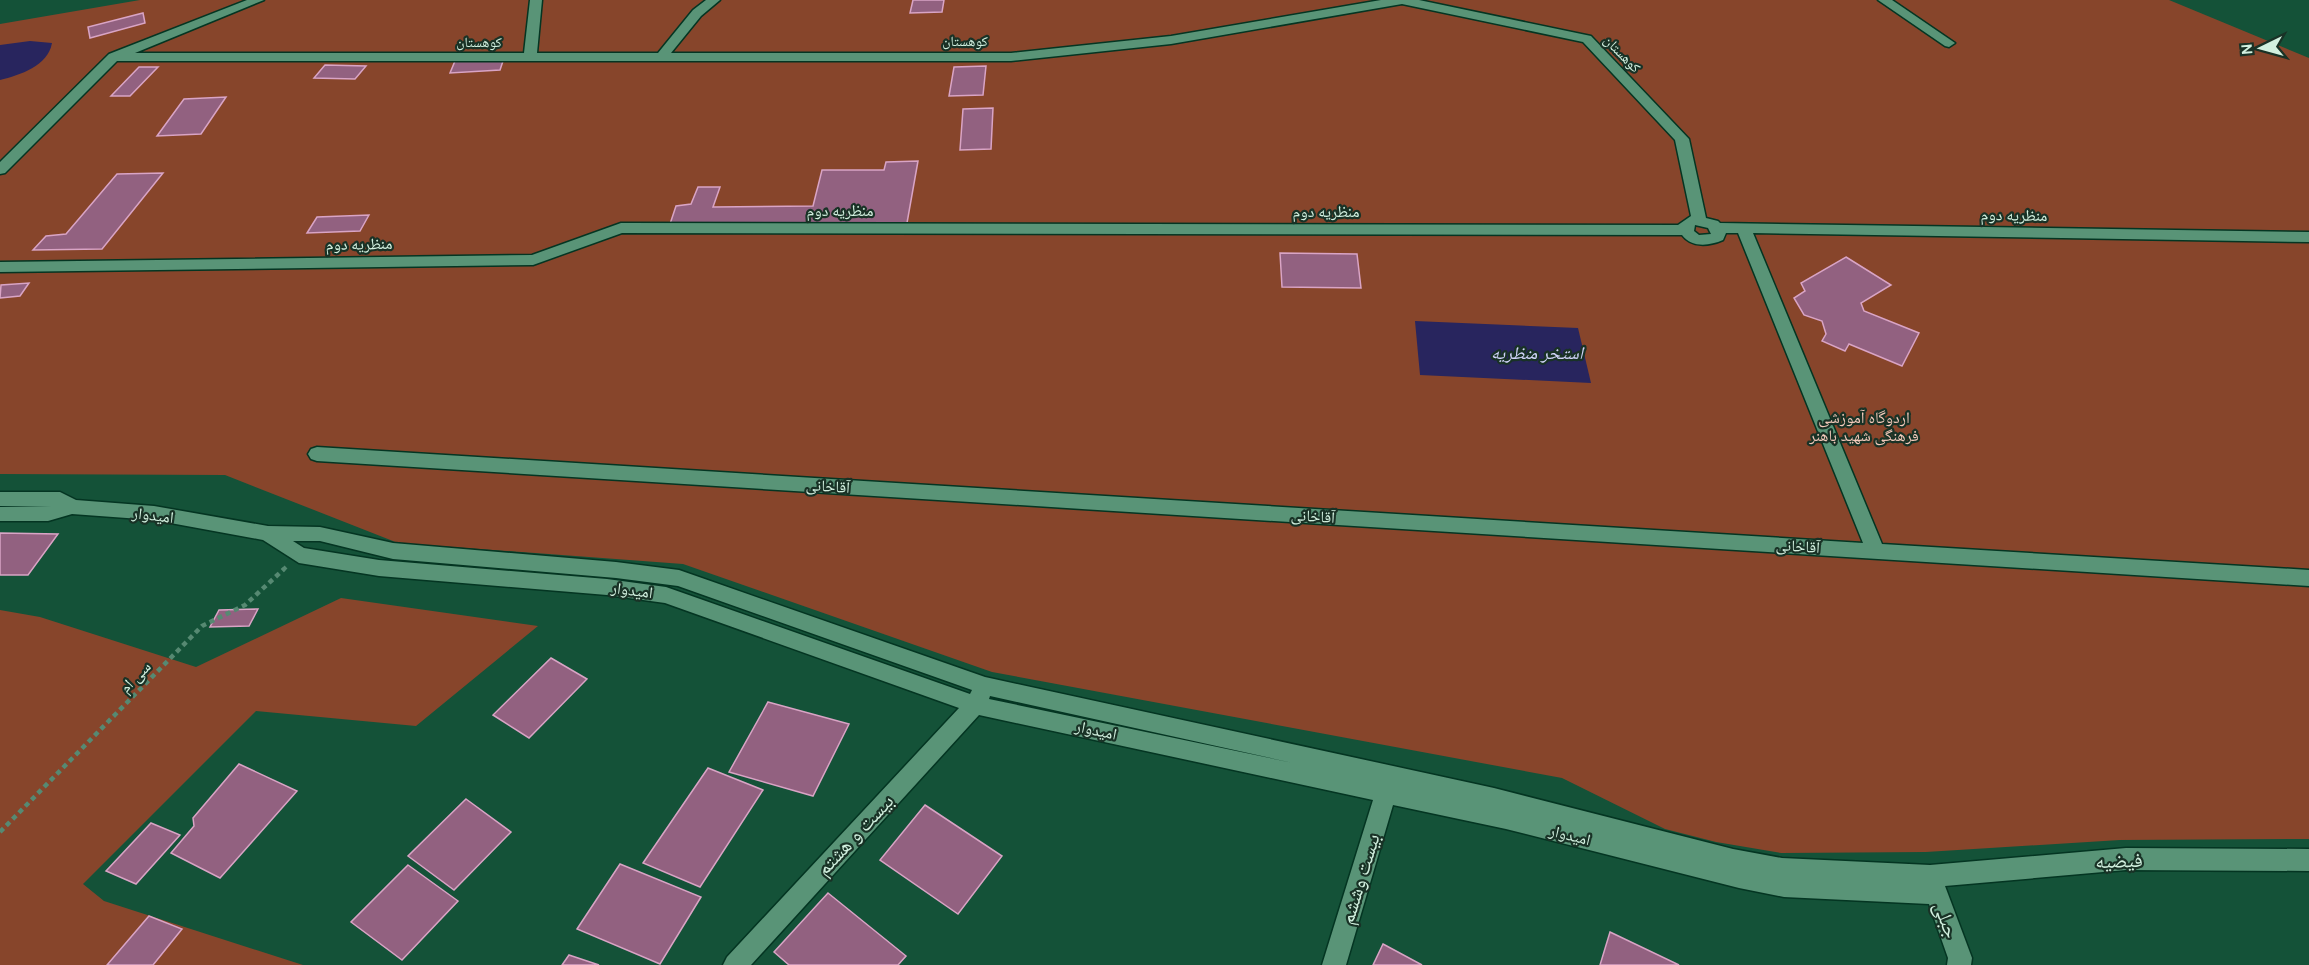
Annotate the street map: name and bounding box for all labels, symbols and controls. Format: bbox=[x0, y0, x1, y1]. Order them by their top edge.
north arrow bbox=[2231, 18, 2291, 78]
street label: کوهستان bbox=[1600, 32, 1644, 76]
street label: کوهستان bbox=[942, 33, 988, 50]
street label: کوهستان bbox=[456, 34, 502, 51]
text: N bbox=[2237, 43, 2257, 56]
street label: منظریه دوم bbox=[807, 201, 873, 221]
street label: منظریه دوم bbox=[1293, 202, 1359, 222]
street label: منظریه دوم bbox=[1980, 205, 2048, 226]
street label: منظریه دوم bbox=[325, 234, 393, 255]
water label: استخر منظریه bbox=[1491, 342, 1585, 364]
park label: اردوگاه آموزشی فرهنگی شهید باهنر bbox=[1808, 408, 1919, 446]
street label: آقاخانی bbox=[805, 475, 852, 498]
street label: امیدوار bbox=[130, 503, 175, 527]
street label: آقاخانی bbox=[1290, 505, 1337, 528]
street label: آقاخانی bbox=[1775, 535, 1822, 558]
street label: امیدوار bbox=[609, 578, 654, 602]
street label: سی ام bbox=[115, 657, 155, 698]
street label: امیدوار bbox=[1073, 716, 1118, 744]
street label: بیست و هشتم bbox=[812, 790, 900, 882]
street label: امیدوار bbox=[1546, 820, 1593, 849]
street label: بیست وششم bbox=[1335, 831, 1387, 928]
street label: فیضیه bbox=[2095, 849, 2143, 873]
street label: جبلی bbox=[1929, 899, 1963, 942]

